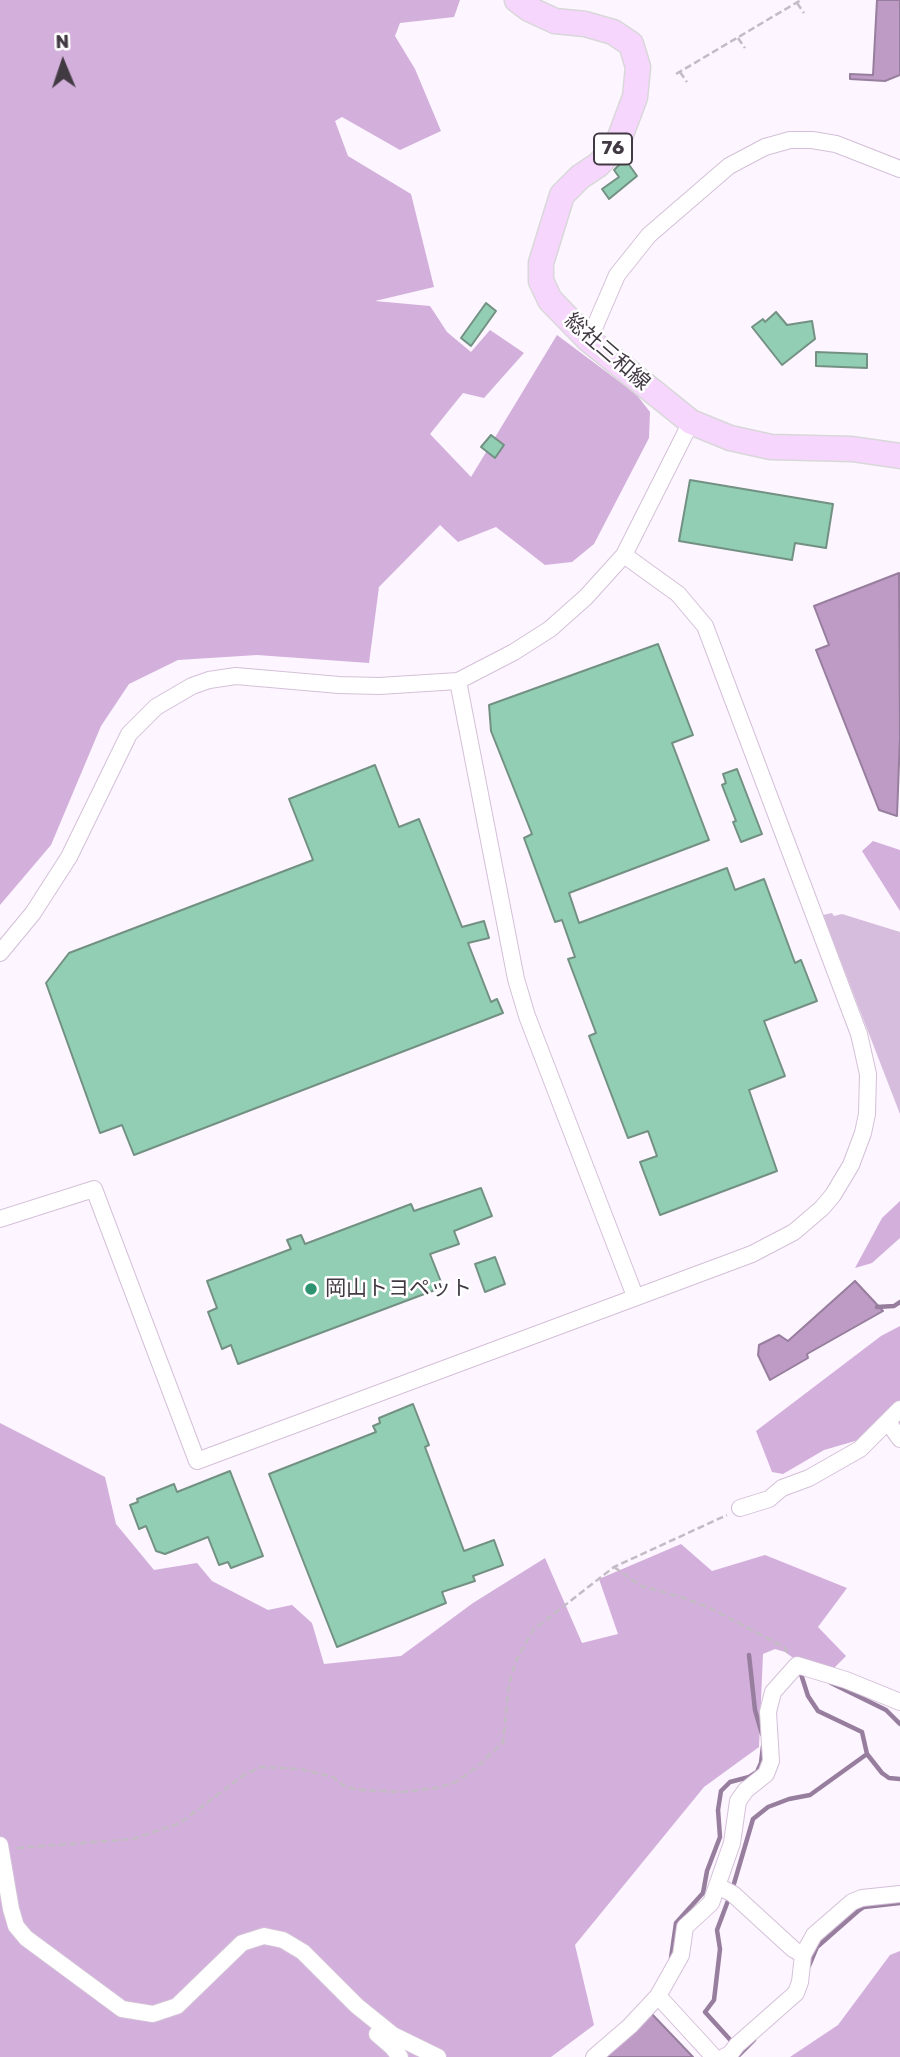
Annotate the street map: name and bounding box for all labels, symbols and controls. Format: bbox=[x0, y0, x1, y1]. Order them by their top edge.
north arrow bbox=[28, 28, 98, 98]
text: N bbox=[55, 30, 69, 53]
road number: 76 bbox=[594, 134, 632, 164]
street label: 総社三和線 bbox=[559, 308, 655, 396]
place label: 岡山トヨペット bbox=[325, 1276, 472, 1302]
marker: 岡山トヨペット bbox=[303, 1281, 319, 1297]

